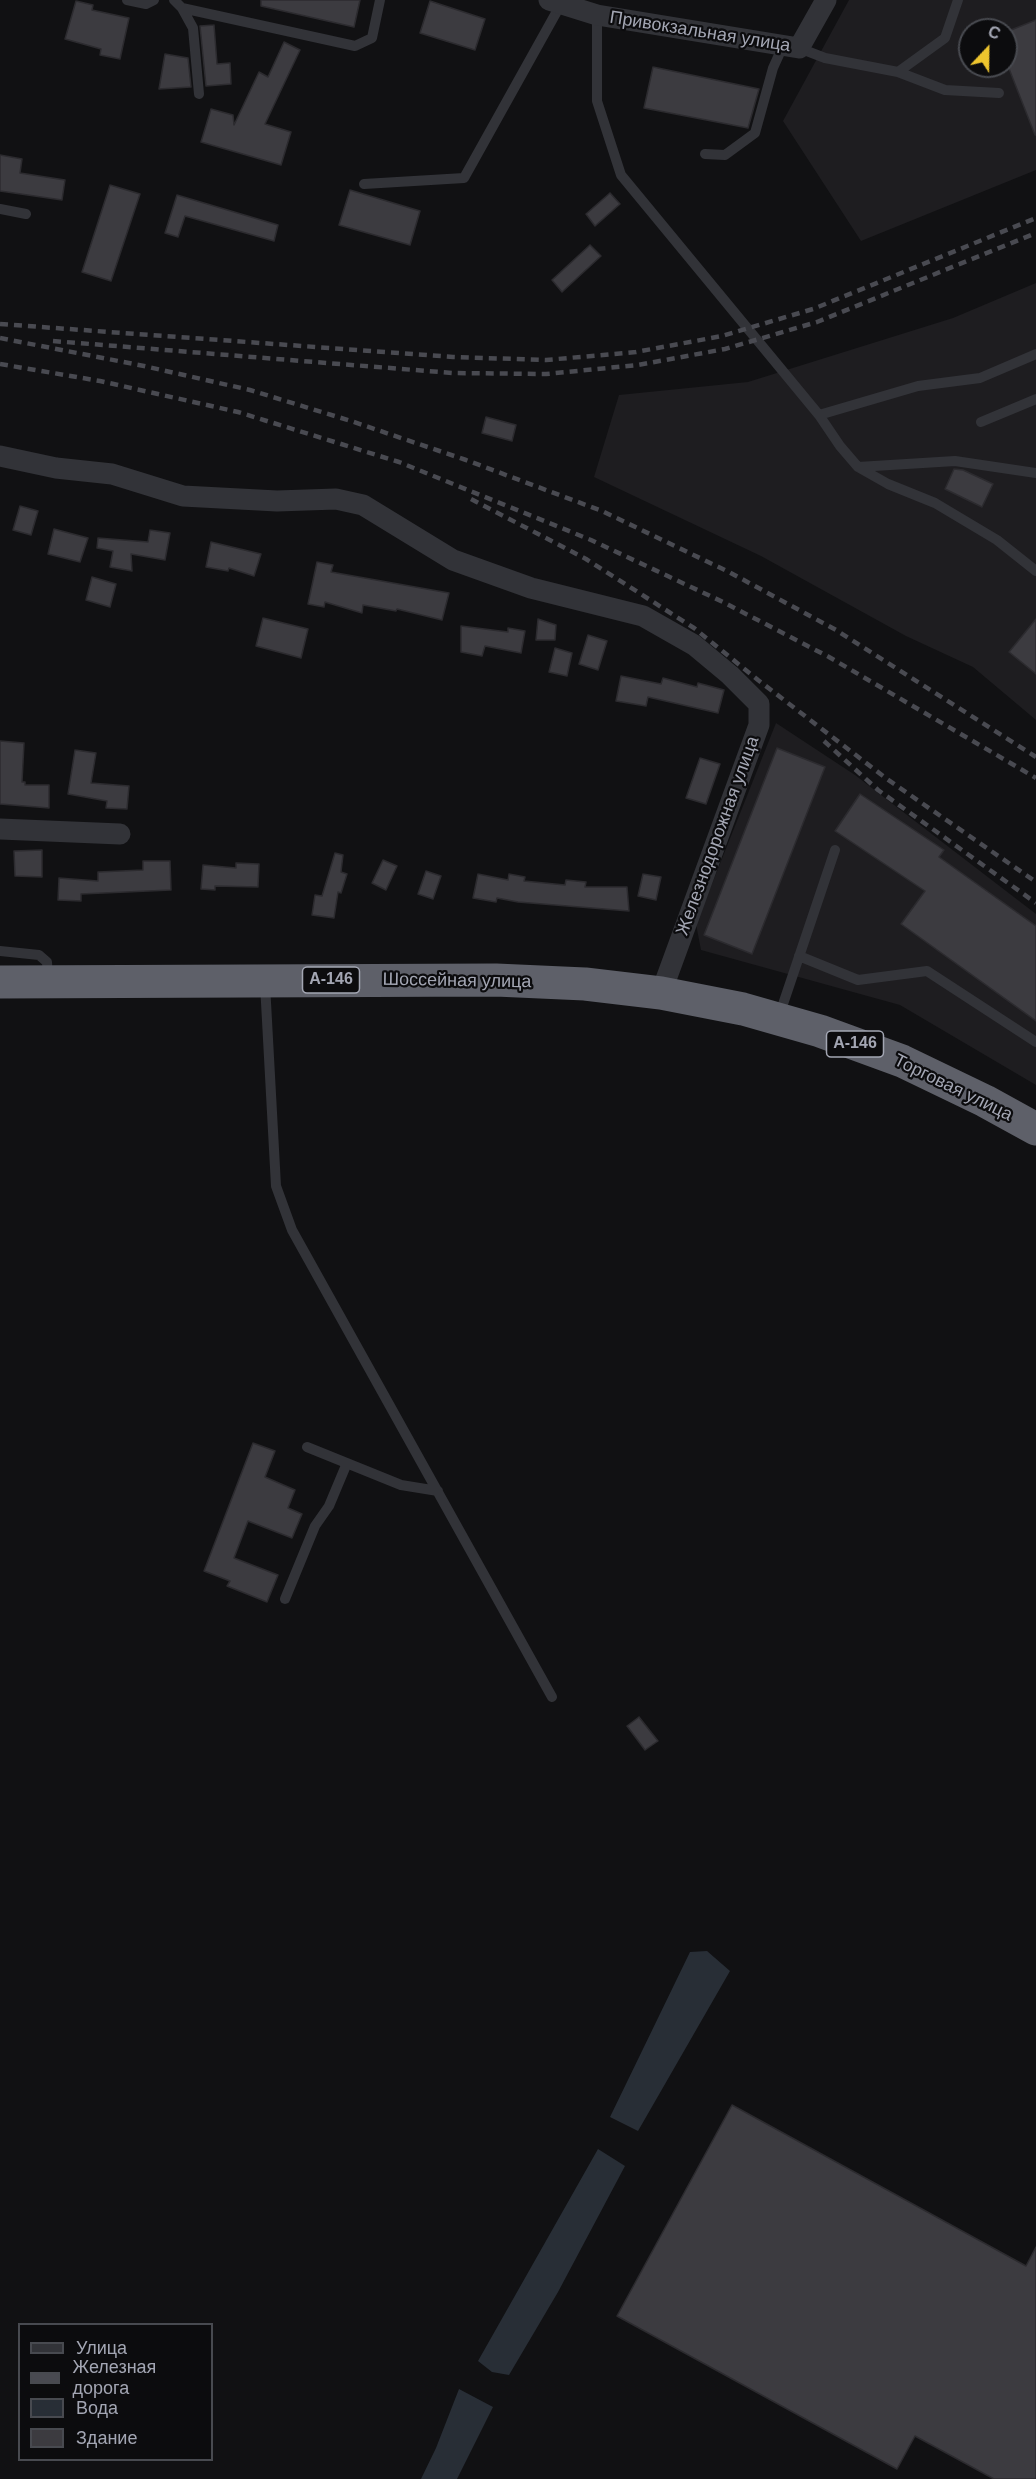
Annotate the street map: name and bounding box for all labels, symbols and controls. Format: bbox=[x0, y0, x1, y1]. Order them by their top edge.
street label: Привокзальная улица bbox=[608, 7, 792, 57]
north arrow bbox=[958, 18, 1018, 78]
text: С bbox=[986, 23, 1003, 43]
street label: Железнодорожная улица bbox=[672, 733, 764, 939]
road number: А-146 bbox=[302, 967, 360, 993]
street label: Шоссейная улица bbox=[382, 969, 532, 993]
road number: А-146 bbox=[826, 1031, 884, 1057]
street label: Торговая улица bbox=[890, 1050, 1016, 1126]
legend bbox=[18, 2323, 213, 2461]
text: Улица bbox=[76, 2338, 127, 2358]
text: Железная дорога bbox=[72, 2357, 156, 2398]
text: Вода bbox=[76, 2398, 118, 2418]
text: Здание bbox=[76, 2428, 137, 2448]

